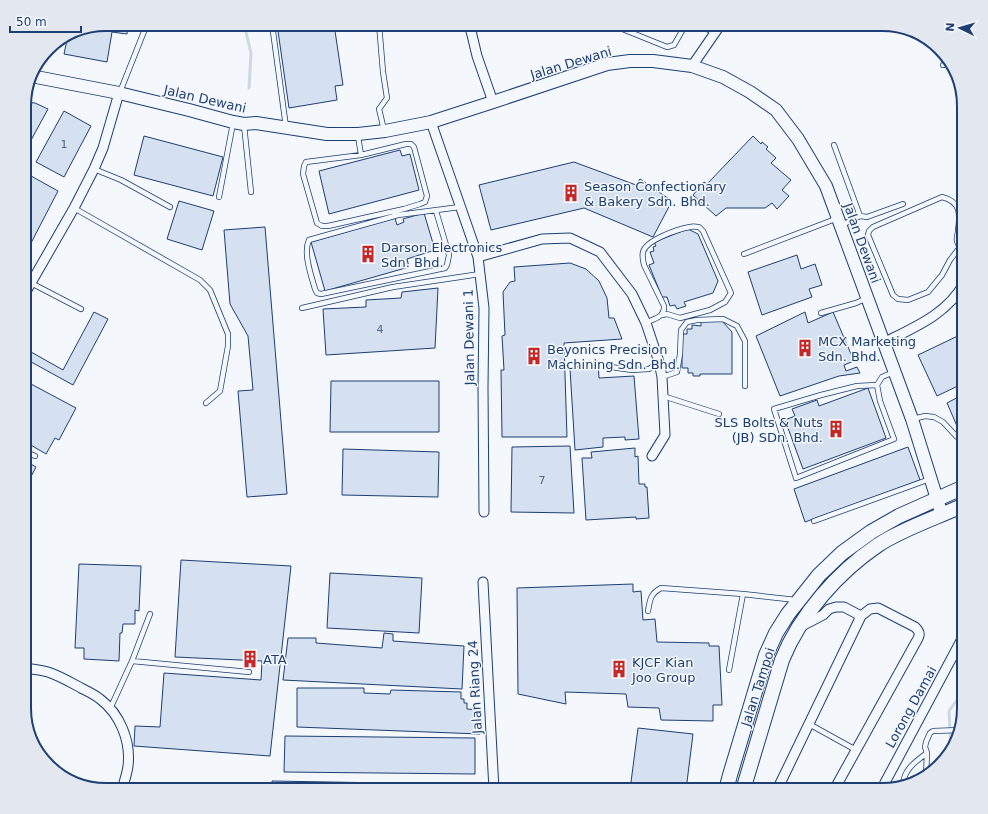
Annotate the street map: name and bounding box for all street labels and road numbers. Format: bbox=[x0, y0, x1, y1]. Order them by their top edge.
street label: Jalan Dewani bbox=[528, 44, 613, 83]
street label: Jalan Dewani bbox=[161, 82, 248, 116]
street label: Jalan Dewani bbox=[840, 200, 883, 285]
street label: Jalan Dewani 1 bbox=[461, 289, 477, 386]
street label: Jalan Riang 24 bbox=[465, 640, 485, 735]
street label: Jalan Tampoi bbox=[738, 646, 778, 729]
street label: Lorong Damai bbox=[882, 664, 940, 750]

